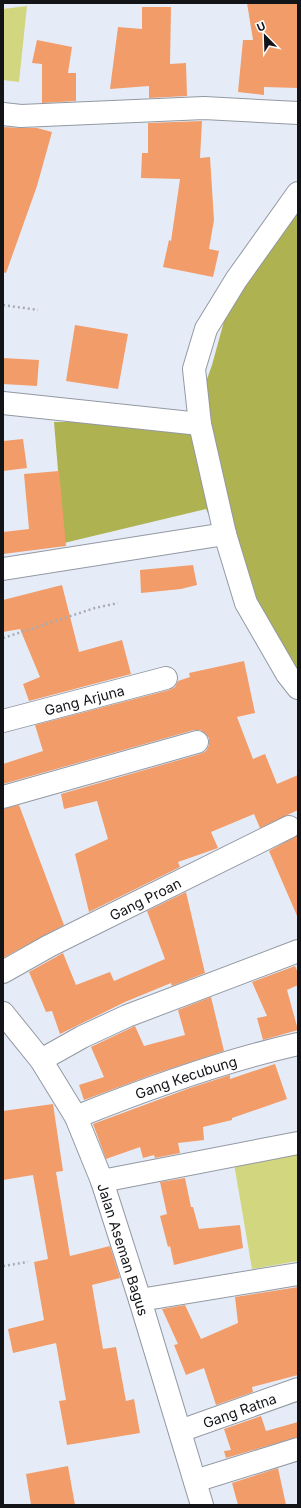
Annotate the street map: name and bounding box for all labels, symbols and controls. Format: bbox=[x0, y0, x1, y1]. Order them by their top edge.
north arrow bbox=[245, 16, 285, 56]
text: U bbox=[255, 19, 268, 35]
street label: Gang Arjuna bbox=[42, 681, 126, 718]
street label: Gang Proan bbox=[106, 873, 184, 923]
street label: Gang Kecubung bbox=[133, 1052, 239, 1102]
street label: Jalan Aseman Bagus bbox=[95, 1181, 153, 1318]
street label: Gang Ratna bbox=[200, 1389, 278, 1431]

